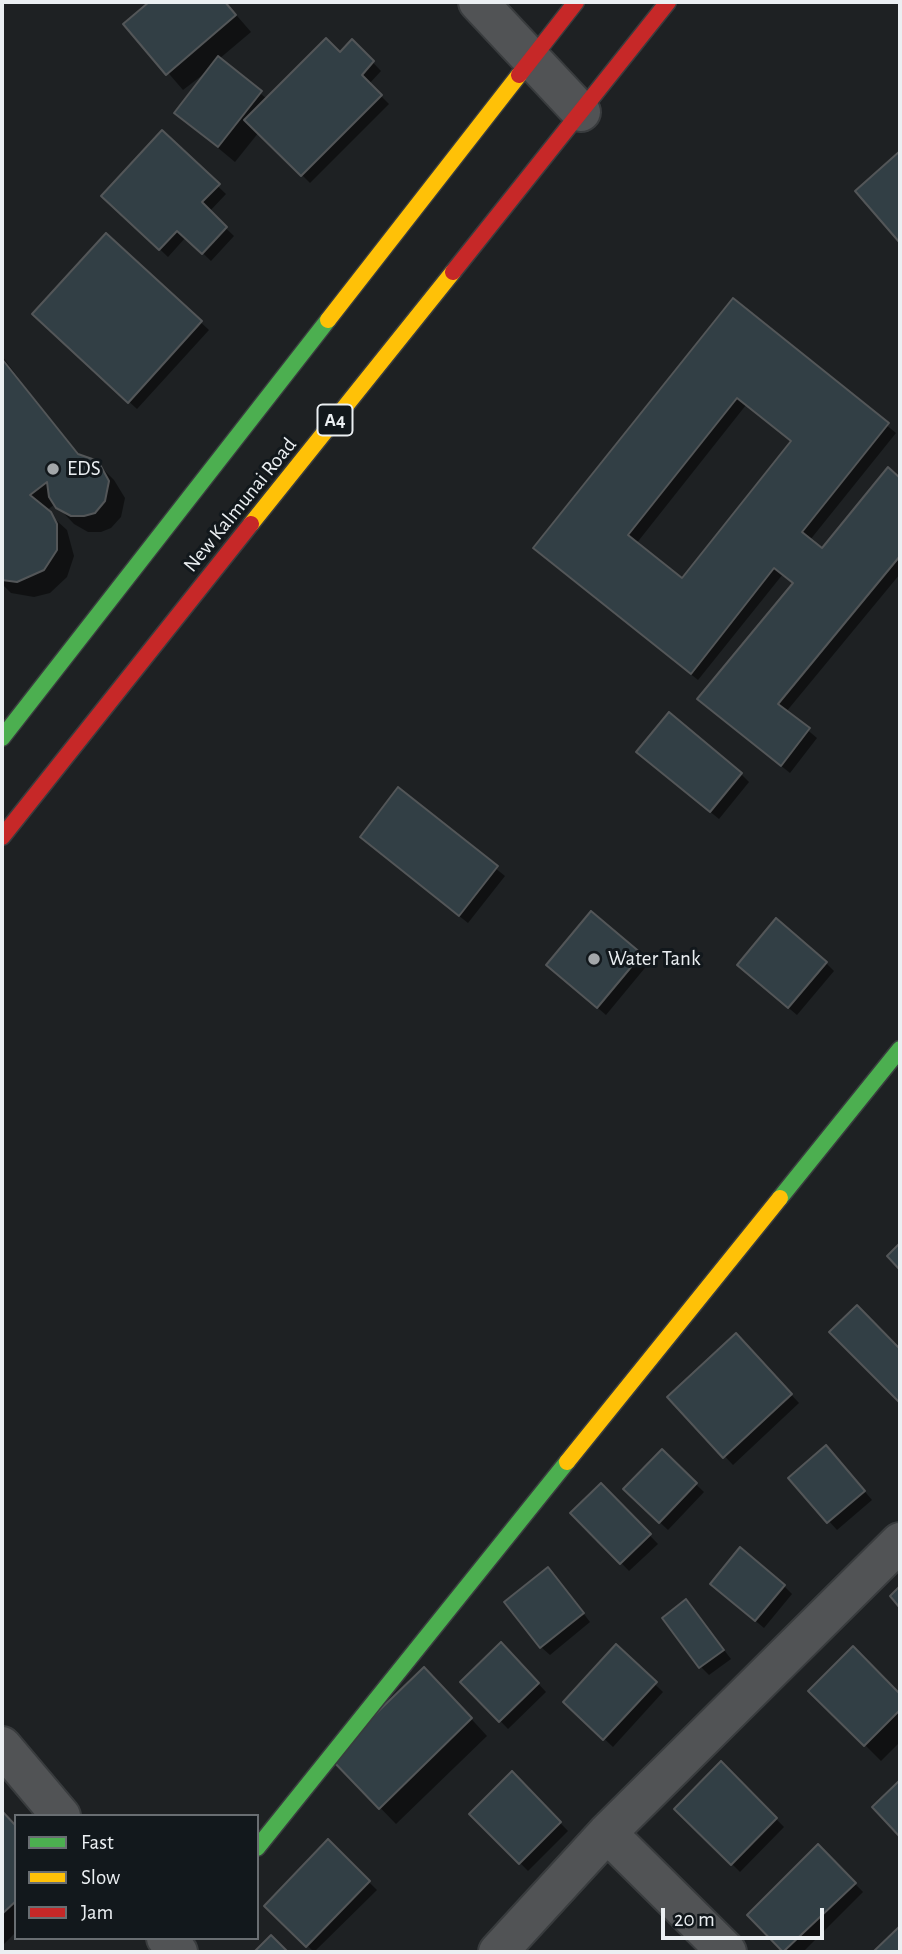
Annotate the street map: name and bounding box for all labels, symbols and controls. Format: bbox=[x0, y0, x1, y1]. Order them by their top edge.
road number: A4 bbox=[318, 404, 352, 436]
street label: New Kalmunai Road bbox=[178, 433, 302, 577]
place label: EDS bbox=[67, 456, 101, 482]
marker: EDS bbox=[45, 461, 61, 477]
place label: Water Tank bbox=[608, 946, 700, 972]
marker: Water Tank bbox=[586, 951, 602, 967]
legend bbox=[14, 1814, 259, 1940]
text: Fast bbox=[81, 1832, 114, 1853]
text: Slow bbox=[81, 1867, 120, 1888]
scale bar bbox=[664, 1895, 827, 1939]
text: Jam bbox=[81, 1902, 113, 1923]
text: 20 m bbox=[674, 1909, 715, 1930]

